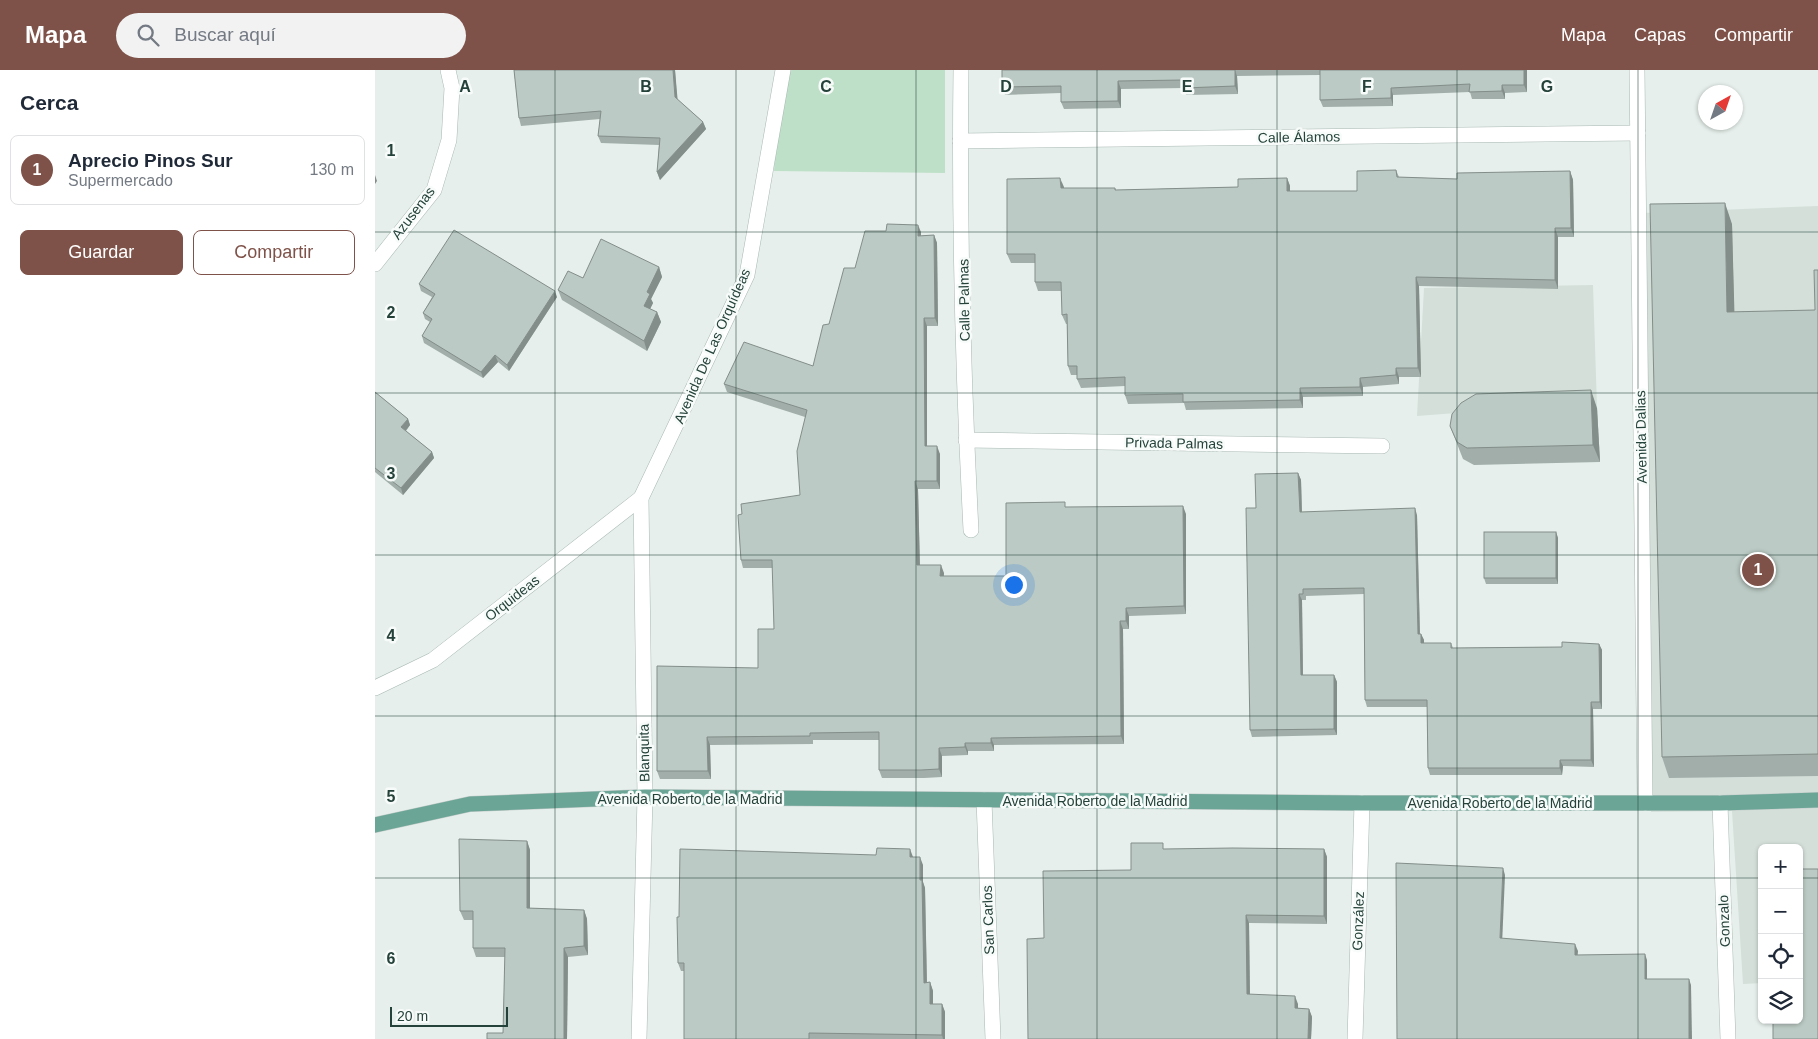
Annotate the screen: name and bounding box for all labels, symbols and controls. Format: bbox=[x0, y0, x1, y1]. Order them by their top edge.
search box bbox=[116, 13, 466, 58]
text: Mapa bbox=[25, 21, 86, 48]
icon: search bbox=[134, 21, 162, 49]
text: Buscar aquí bbox=[174, 24, 276, 45]
text: Mapa bbox=[1561, 25, 1606, 45]
text: Capas bbox=[1634, 25, 1686, 45]
text: Compartir bbox=[1714, 25, 1793, 45]
text: A bbox=[459, 78, 471, 95]
text: B bbox=[640, 78, 652, 95]
text: C bbox=[820, 78, 832, 95]
text: D bbox=[1000, 78, 1012, 95]
text: E bbox=[1182, 78, 1193, 95]
text: F bbox=[1362, 78, 1372, 95]
text: G bbox=[1541, 78, 1553, 95]
north arrow bbox=[1698, 85, 1743, 130]
text: Cerca bbox=[20, 91, 78, 114]
street label: Calle Álamos bbox=[1258, 128, 1340, 146]
text: 1 bbox=[387, 142, 396, 159]
text: Aprecio Pinos Sur bbox=[68, 150, 233, 171]
text: 1 bbox=[33, 161, 41, 178]
text: 130 m bbox=[310, 161, 354, 178]
text: Supermercado bbox=[68, 172, 173, 189]
street label: Azusenas bbox=[388, 184, 438, 242]
button: Guardar bbox=[20, 230, 183, 275]
button: Compartir bbox=[193, 230, 355, 275]
street label: Calle Palmas bbox=[955, 259, 973, 341]
street label: Avenida De Las Orquídeas bbox=[671, 266, 753, 426]
text: 2 bbox=[387, 304, 396, 321]
street label: Avenida Dalias bbox=[1632, 390, 1650, 484]
street label: Privada Palmas bbox=[1125, 434, 1223, 452]
text: 3 bbox=[387, 465, 396, 482]
pin: 1 bbox=[1742, 551, 1774, 589]
street label: Orquideas bbox=[482, 572, 542, 624]
your location bbox=[1001, 572, 1027, 598]
text: 4 bbox=[387, 627, 396, 644]
street label: Blanquita bbox=[635, 723, 653, 782]
text: 5 bbox=[387, 788, 396, 805]
street label: Avenida Roberto de la Madrid bbox=[598, 791, 782, 807]
street label: Avenida Roberto de la Madrid bbox=[1003, 793, 1187, 809]
street label: Avenida Roberto de la Madrid bbox=[1408, 795, 1592, 811]
map controls bbox=[1758, 844, 1803, 1024]
button: + bbox=[1758, 844, 1803, 889]
street label: San Carlos bbox=[979, 885, 997, 955]
button: − bbox=[1758, 889, 1803, 934]
street label: González bbox=[1349, 891, 1367, 951]
street label: Gonzalo bbox=[1715, 894, 1733, 947]
button: locate bbox=[1758, 934, 1803, 979]
text: 6 bbox=[387, 950, 396, 967]
button: layers bbox=[1758, 979, 1803, 1024]
scale bar bbox=[390, 1004, 507, 1027]
text: 20 m bbox=[397, 1008, 428, 1024]

